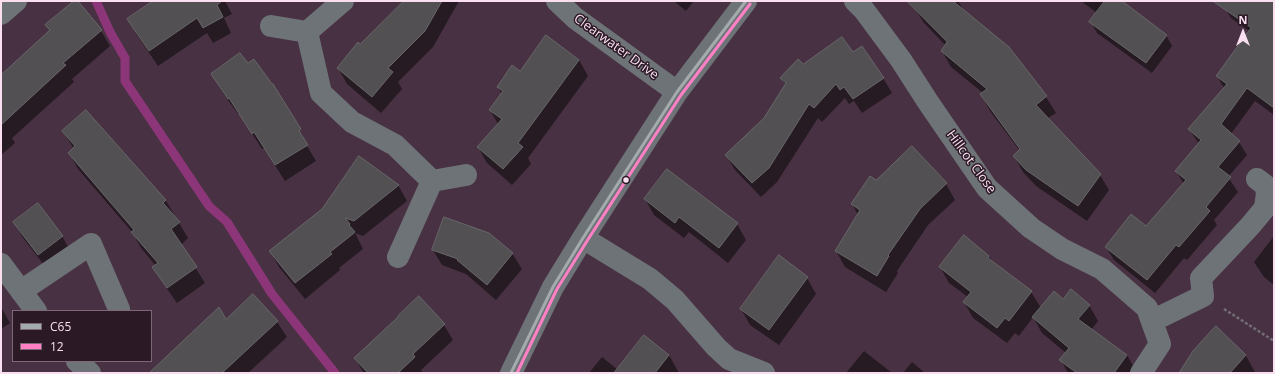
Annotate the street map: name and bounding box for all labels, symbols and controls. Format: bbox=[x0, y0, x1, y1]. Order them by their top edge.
street label: Clearwater Drive bbox=[571, 11, 661, 83]
north arrow bbox=[1223, 12, 1263, 52]
text: N bbox=[1239, 12, 1247, 27]
street label: Hillcot Close bbox=[943, 127, 999, 197]
unlabelled marker bbox=[621, 175, 631, 185]
legend bbox=[12, 310, 152, 362]
text: C65 bbox=[50, 318, 71, 335]
text: 12 bbox=[50, 338, 64, 355]

